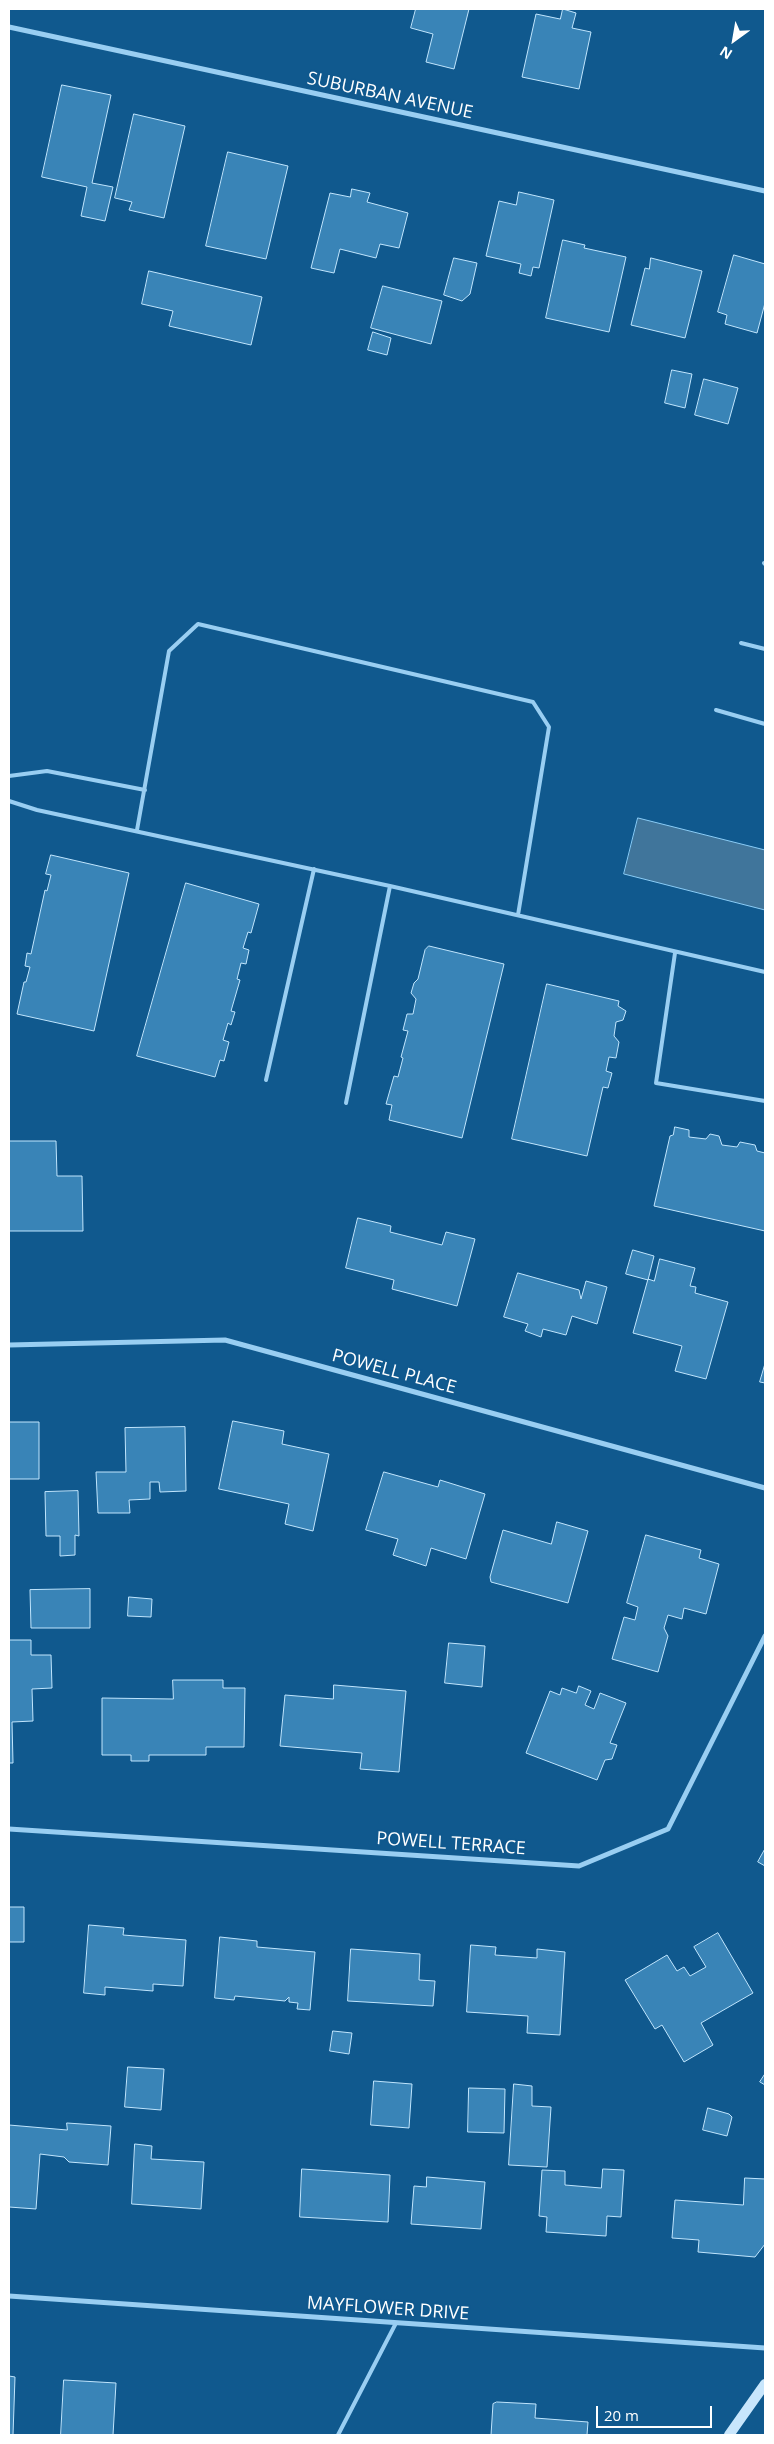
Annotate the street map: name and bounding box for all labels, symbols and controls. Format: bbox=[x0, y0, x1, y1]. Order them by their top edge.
north arrow bbox=[709, 15, 759, 65]
text: N bbox=[716, 42, 736, 64]
street label: SUBURBAN AVENUE bbox=[305, 68, 475, 124]
street label: POWELL PLACE bbox=[329, 1345, 459, 1399]
street label: POWELL TERRACE bbox=[376, 1828, 526, 1860]
street label: MAYFLOWER DRIVE bbox=[306, 2293, 470, 2325]
scale bar bbox=[599, 2396, 715, 2428]
text: 20 m bbox=[604, 2405, 639, 2425]

